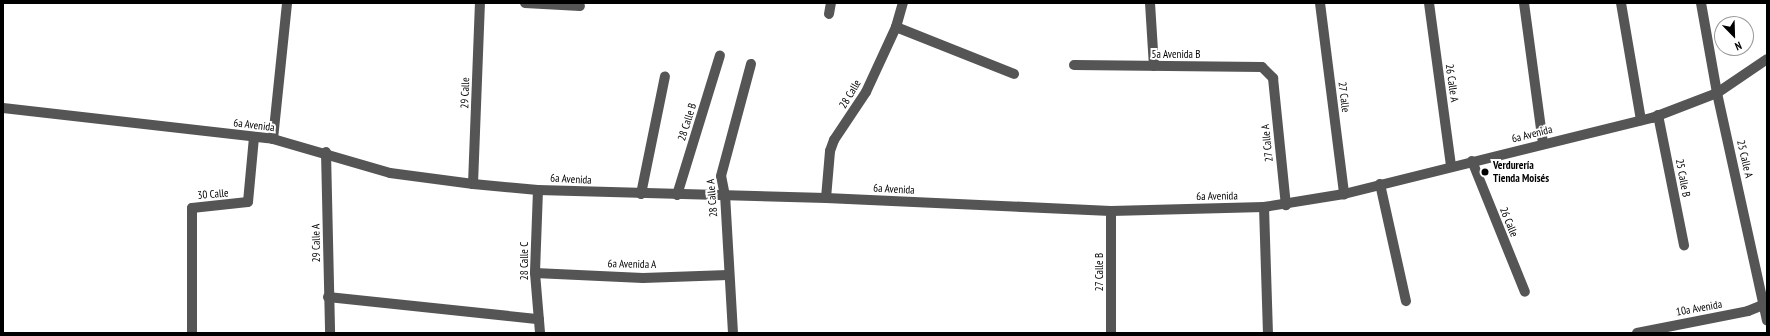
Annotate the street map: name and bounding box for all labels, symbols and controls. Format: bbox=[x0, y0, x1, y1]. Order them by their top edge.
north arrow bbox=[1714, 16, 1754, 56]
text: N bbox=[1733, 39, 1744, 54]
street label: 5a Avenida B bbox=[1151, 47, 1201, 61]
street label: 26 Calle A bbox=[1443, 63, 1461, 103]
street label: 29 Calle bbox=[458, 77, 472, 109]
street label: 28 Calle bbox=[836, 77, 864, 111]
street label: 27 Calle bbox=[1336, 81, 1352, 113]
street label: 28 Calle B bbox=[675, 102, 699, 142]
street label: 6a Avenida bbox=[232, 116, 276, 134]
street label: 27 Calle A bbox=[1258, 123, 1276, 163]
street label: 6a Avenida bbox=[1510, 123, 1554, 145]
street label: 25 Calle A bbox=[1734, 139, 1756, 179]
street label: 25 Calle B bbox=[1673, 158, 1693, 198]
place label: Verdurería Tienda Moisés bbox=[1493, 159, 1549, 185]
marker: Verdurería Tienda Moisés bbox=[1480, 167, 1490, 177]
street label: 6a Avenida bbox=[550, 171, 592, 187]
street label: 28 Calle A bbox=[704, 178, 720, 218]
street label: 6a Avenida bbox=[873, 181, 915, 197]
street label: 30 Calle bbox=[197, 186, 229, 202]
street label: 6a Avenida bbox=[1196, 189, 1238, 203]
street label: 26 Calle bbox=[1497, 205, 1521, 239]
street label: 29 Calle A bbox=[309, 224, 323, 262]
street label: 28 Calle C bbox=[517, 242, 531, 280]
street label: 27 Calle B bbox=[1092, 253, 1106, 291]
street label: 6a Avenida A bbox=[607, 257, 657, 271]
street label: 10a Avenida bbox=[1675, 297, 1723, 319]

